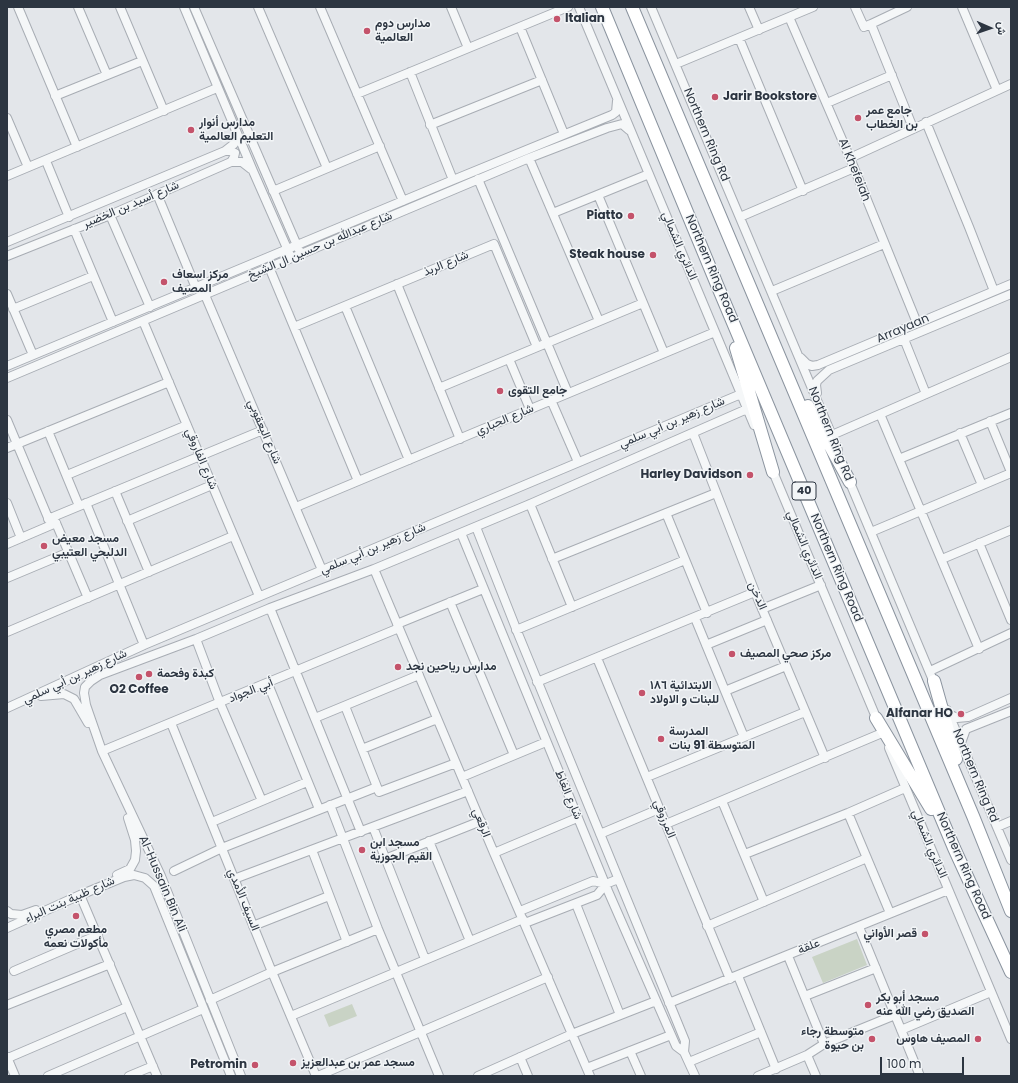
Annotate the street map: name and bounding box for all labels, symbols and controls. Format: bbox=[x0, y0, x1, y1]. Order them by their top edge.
north arrow bbox=[970, 8, 1010, 48]
place label: Italian bbox=[565, 12, 605, 26]
marker: Italian bbox=[552, 14, 562, 24]
place label: مدارس دوم العالمية bbox=[375, 17, 430, 45]
text: ش bbox=[994, 22, 1010, 35]
marker: مدارس دوم العالمية bbox=[362, 26, 372, 36]
street label: Northern Ring Rd bbox=[680, 86, 732, 184]
place label: Jarir Bookstore bbox=[723, 90, 817, 104]
marker: Jarir Bookstore bbox=[710, 92, 720, 102]
place label: جامع عمر بن الخطاب bbox=[866, 104, 918, 132]
marker: جامع عمر بن الخطاب bbox=[853, 113, 863, 123]
place label: مدارس أنوار التعليم العالمية bbox=[199, 116, 273, 144]
marker: مدارس أنوار التعليم العالمية bbox=[186, 125, 196, 135]
street label: Al Khefeiah bbox=[835, 136, 873, 204]
street label: شارع أسيد بن الخضير bbox=[81, 178, 181, 232]
street label: شارع عبدالله بن حسين ال الشيخ bbox=[245, 209, 395, 283]
place label: Piatto bbox=[586, 209, 623, 223]
street label: الدائري الشمالي bbox=[658, 210, 700, 282]
marker: Piatto bbox=[626, 211, 636, 221]
street label: Northern Ring Road bbox=[682, 213, 740, 325]
street label: شارع الربذ bbox=[421, 248, 471, 280]
place label: Steak house bbox=[569, 248, 645, 262]
marker: Steak house bbox=[648, 250, 658, 260]
place label: مركز اسعاف المصيف bbox=[172, 268, 228, 296]
marker: مركز اسعاف المصيف bbox=[159, 277, 169, 287]
street label: Arrayaan bbox=[874, 311, 932, 347]
place label: جامع التقوى bbox=[508, 384, 567, 398]
street label: Northern Ring Rd bbox=[805, 385, 855, 483]
marker: جامع التقوى bbox=[495, 386, 505, 396]
street label: شارع زهير بن أبي سلمي bbox=[617, 394, 727, 452]
street label: شارع اليعقوبي bbox=[244, 398, 284, 466]
street label: شارع الحباري bbox=[474, 401, 536, 439]
street label: شارع الفاروقي bbox=[182, 426, 220, 492]
place label: Harley Davidson bbox=[640, 468, 742, 482]
marker: Harley Davidson bbox=[745, 470, 755, 480]
road number: 40 bbox=[792, 482, 816, 500]
street label: الدائري الشمالي bbox=[783, 509, 825, 581]
street label: Northern Ring Road bbox=[807, 512, 865, 624]
street label: شارع زهير بن أبي سلمي bbox=[318, 520, 428, 578]
place label: مسجد معيض الدلبحي العتيبي bbox=[52, 532, 127, 560]
marker: مسجد معيض الدلبحي العتيبي bbox=[39, 541, 49, 551]
street label: الدخن bbox=[745, 580, 769, 612]
street label: شارع زهير بن أبي سلمي bbox=[21, 647, 129, 707]
place label: مركز صحي المصيف bbox=[740, 647, 831, 661]
marker: مركز صحي المصيف bbox=[727, 649, 737, 659]
place label: مدارس رياحين نجد bbox=[406, 660, 496, 674]
marker: مدارس رياحين نجد bbox=[393, 662, 403, 672]
place label: كبدة وفحمة bbox=[157, 667, 214, 681]
marker: كبدة وفحمة bbox=[144, 669, 154, 679]
marker: O2 Coffee bbox=[134, 672, 144, 682]
street label: أبي الجواد bbox=[227, 676, 275, 706]
place label: الابتدائية ١٨٦ للبنات و الاولاد bbox=[650, 679, 719, 707]
place label: O2 Coffee bbox=[109, 683, 169, 697]
marker: الابتدائية ١٨٦ للبنات و الاولاد bbox=[637, 688, 647, 698]
place label: Alfanar HO bbox=[886, 707, 953, 721]
marker: Alfanar HO bbox=[956, 709, 966, 719]
place label: المدرسة المتوسطة 91 بنات bbox=[669, 725, 755, 753]
street label: Northern Ring Rd bbox=[949, 727, 1001, 825]
marker: المدرسة المتوسطة 91 بنات bbox=[656, 734, 666, 744]
street label: شارع الغاط bbox=[551, 768, 585, 822]
street label: المرزوقي bbox=[650, 798, 678, 840]
street label: الرقعي bbox=[469, 806, 493, 840]
street label: الدائري الشمالي bbox=[908, 808, 950, 880]
street label: Northern Ring Road bbox=[933, 810, 993, 922]
street label: Al-Hussain Bin Ali bbox=[135, 834, 189, 934]
place label: مسجد ابن القيم الجوزية bbox=[370, 836, 432, 864]
marker: مسجد ابن القيم الجوزية bbox=[357, 845, 367, 855]
street label: السيف الأمدي bbox=[224, 867, 262, 933]
street label: شارع ظبية بنت البراء bbox=[23, 874, 117, 926]
marker: مطعم مصري مأكولات نعمه bbox=[71, 911, 81, 921]
place label: مطعم مصري مأكولات نعمه bbox=[44, 923, 108, 951]
place label: قصر الأواني bbox=[863, 927, 917, 941]
marker: قصر الأواني bbox=[920, 929, 930, 939]
street label: علقة bbox=[796, 936, 822, 958]
place label: مسجد أبو بكر الصديق رضي الله عنه bbox=[876, 991, 974, 1019]
marker: مسجد أبو بكر الصديق رضي الله عنه bbox=[863, 1000, 873, 1010]
place label: متوسطة رجاء بن حيوة bbox=[801, 1025, 864, 1053]
place label: المصيف هاوس bbox=[896, 1032, 970, 1046]
marker: متوسطة رجاء بن حيوة bbox=[867, 1034, 877, 1044]
marker: المصيف هاوس bbox=[973, 1034, 983, 1044]
scale bar bbox=[882, 1049, 966, 1075]
text: 100 m bbox=[887, 1055, 921, 1072]
place label: مسجد عمر بن عبدالعزيز bbox=[301, 1056, 415, 1070]
place label: Petromin bbox=[190, 1058, 247, 1072]
marker: مسجد عمر بن عبدالعزيز bbox=[288, 1058, 298, 1068]
marker: Petromin bbox=[250, 1060, 260, 1070]

